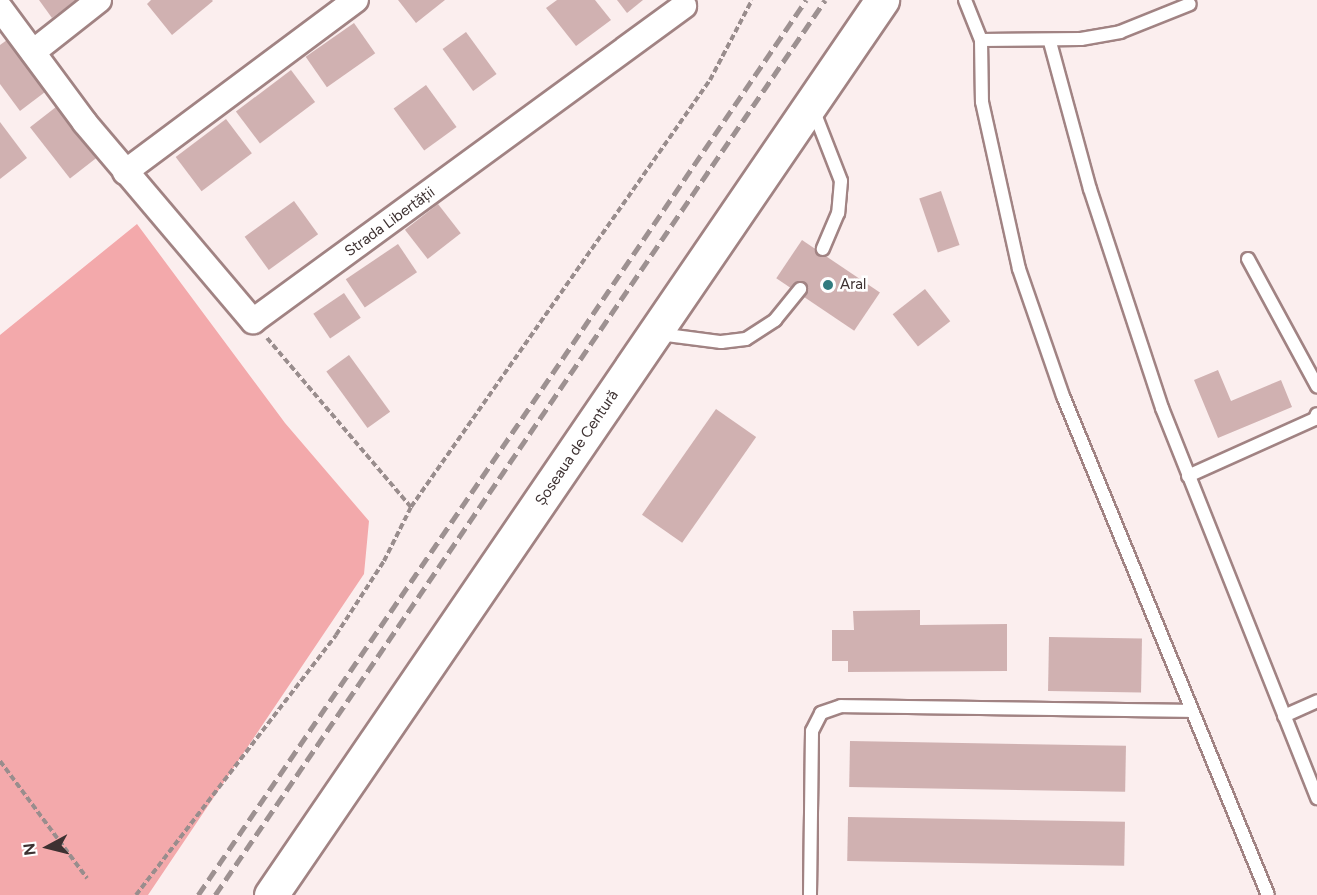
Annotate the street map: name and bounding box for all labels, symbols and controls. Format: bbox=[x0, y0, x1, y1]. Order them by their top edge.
street label: Strada Libertății bbox=[341, 183, 439, 261]
place label: Aral bbox=[840, 276, 866, 294]
marker: Aral bbox=[821, 278, 835, 292]
street label: Șoseaua de Centură bbox=[532, 387, 622, 509]
north arrow bbox=[18, 817, 78, 877]
text: N bbox=[19, 842, 40, 857]

